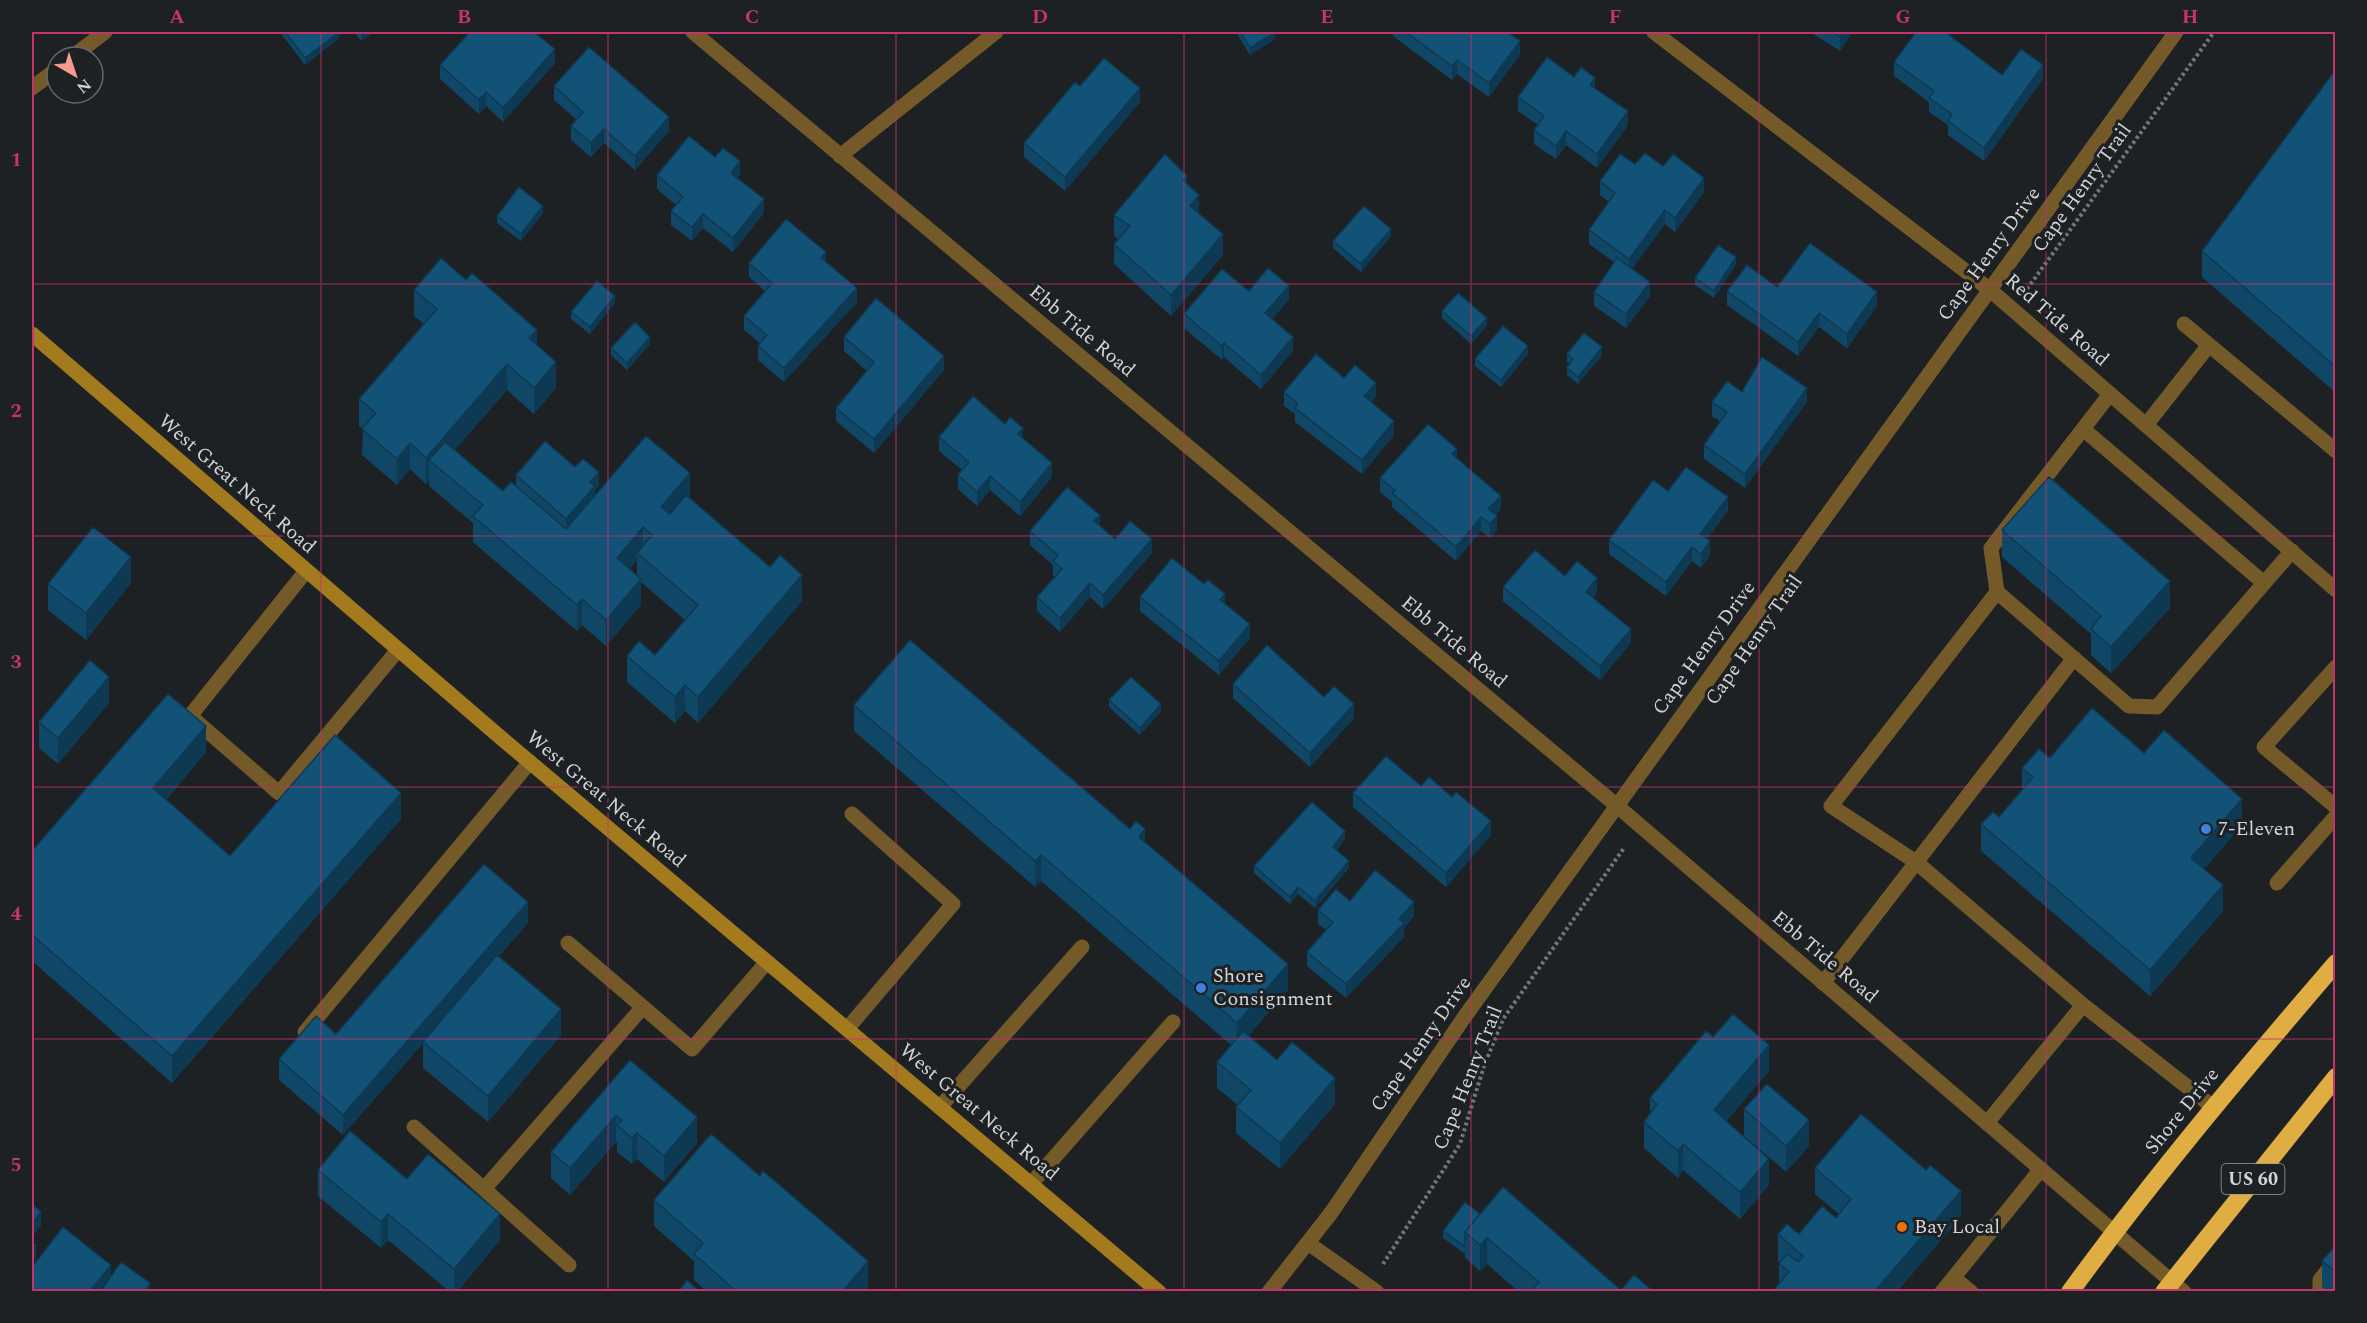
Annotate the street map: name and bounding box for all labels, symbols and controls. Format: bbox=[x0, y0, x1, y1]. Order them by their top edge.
text: A bbox=[169, 2, 185, 32]
text: B bbox=[457, 2, 471, 32]
text: C bbox=[745, 2, 759, 32]
text: D bbox=[1032, 2, 1048, 32]
text: E bbox=[1320, 2, 1334, 32]
text: F bbox=[1609, 2, 1621, 32]
text: G bbox=[1895, 2, 1911, 32]
text: H bbox=[2182, 2, 2198, 32]
north arrow bbox=[45, 45, 105, 105]
text: N bbox=[71, 72, 96, 99]
street label: Cape Henry Trail bbox=[2025, 117, 2139, 259]
text: 1 bbox=[10, 145, 22, 175]
street label: Cape Henry Drive bbox=[1930, 181, 2048, 327]
street label: Red Tide Road bbox=[1998, 266, 2116, 374]
street label: Ebb Tide Road bbox=[1022, 277, 1142, 385]
text: 2 bbox=[10, 396, 22, 426]
street label: West Great Neck Road bbox=[151, 407, 323, 561]
street label: Cape Henry Trail bbox=[1698, 569, 1810, 711]
street label: Cape Henry Drive bbox=[1645, 575, 1763, 721]
street label: Ebb Tide Road bbox=[1394, 588, 1514, 696]
text: 3 bbox=[10, 647, 22, 677]
street label: West Great Neck Road bbox=[519, 723, 693, 875]
place label: 7-Eleven bbox=[2218, 814, 2295, 844]
marker: 7-Eleven bbox=[2199, 822, 2213, 836]
text: 4 bbox=[10, 899, 22, 929]
street label: Ebb Tide Road bbox=[1765, 903, 1885, 1011]
place label: Shore Consignment bbox=[1213, 961, 1333, 1014]
street label: Cape Henry Drive bbox=[1363, 970, 1479, 1118]
marker: Shore Consignment bbox=[1194, 981, 1208, 995]
street label: Cape Henry Trail bbox=[1425, 1001, 1511, 1155]
street label: West Great Neck Road bbox=[892, 1036, 1066, 1188]
street label: Shore Drive bbox=[2137, 1061, 2227, 1161]
text: 5 bbox=[10, 1150, 22, 1180]
road number: US 60 bbox=[2222, 1164, 2284, 1194]
place label: Bay Local bbox=[1914, 1212, 2000, 1242]
marker: Bay Local bbox=[1895, 1220, 1909, 1234]

